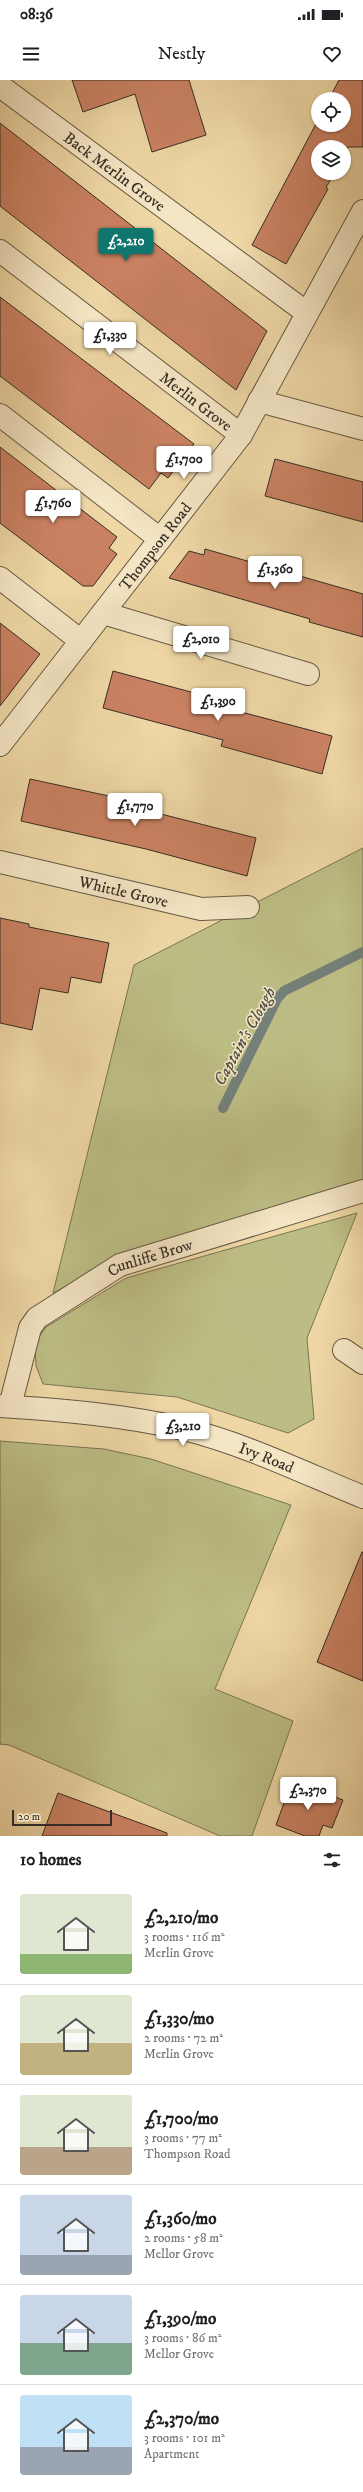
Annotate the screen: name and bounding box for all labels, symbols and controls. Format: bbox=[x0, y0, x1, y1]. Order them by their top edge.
text: 08:36 bbox=[20, 5, 53, 24]
icon: menu bbox=[20, 43, 42, 65]
text: Nestly bbox=[158, 43, 205, 65]
icon: heart bbox=[321, 43, 343, 65]
map controls bbox=[311, 92, 351, 180]
button: locate bbox=[311, 92, 351, 132]
street label: Back Merlin Grove bbox=[60, 128, 169, 216]
button: layers bbox=[311, 140, 351, 180]
pin: £2,210 bbox=[93, 228, 159, 262]
text: £2,210 bbox=[107, 233, 145, 249]
pin: £1,330 bbox=[77, 322, 143, 356]
text: £1,330 bbox=[93, 327, 127, 343]
street label: Merlin Grove bbox=[155, 368, 236, 436]
pin: £1,700 bbox=[151, 446, 217, 480]
text: £1,700 bbox=[165, 451, 203, 467]
pin: £1,760 bbox=[20, 490, 86, 524]
text: £1,760 bbox=[34, 495, 72, 511]
street label: Thompson Road bbox=[115, 499, 196, 595]
pin: £1,360 bbox=[242, 556, 308, 590]
text: £1,360 bbox=[257, 561, 293, 577]
pin: £2,010 bbox=[168, 626, 234, 660]
text: £2,010 bbox=[182, 631, 220, 647]
pin: £1,390 bbox=[185, 688, 251, 722]
text: £1,390 bbox=[200, 693, 236, 709]
pin: £1,770 bbox=[102, 793, 168, 827]
text: £1,770 bbox=[116, 798, 154, 814]
street label: Whittle Grove bbox=[76, 872, 170, 912]
water label: Captain's Clough bbox=[209, 983, 281, 1090]
street label: Cunliffe Brow bbox=[104, 1234, 196, 1282]
pin: £3,210 bbox=[150, 1413, 216, 1447]
text: £3,210 bbox=[165, 1418, 201, 1434]
street label: Ivy Road bbox=[236, 1438, 297, 1478]
pin: £2,370 bbox=[275, 1777, 341, 1811]
text: £2,370 bbox=[289, 1782, 327, 1798]
scale bar bbox=[12, 1808, 112, 1827]
text: 20 m bbox=[18, 1810, 40, 1824]
text: 10 homes bbox=[20, 1849, 82, 1871]
icon: filters bbox=[321, 1849, 343, 1871]
text: £2,210/mo bbox=[144, 1907, 218, 1929]
icon: home bbox=[52, 1910, 100, 1958]
text: 3 rooms · 116 m² bbox=[144, 1929, 225, 1945]
text: Merlin Grove bbox=[144, 1945, 214, 1961]
text: £1,330/mo bbox=[144, 2008, 214, 2030]
icon: home bbox=[52, 2011, 100, 2059]
text: 2 rooms · 72 m² bbox=[144, 2030, 223, 2046]
text: Merlin Grove bbox=[144, 2046, 214, 2062]
text: £1,700/mo bbox=[144, 2108, 218, 2130]
icon: home bbox=[52, 2111, 100, 2159]
text: 3 rooms · 77 m² bbox=[144, 2130, 222, 2146]
text: Thompson Road bbox=[144, 2146, 230, 2162]
text: £1,360/mo bbox=[144, 2208, 217, 2230]
icon: home bbox=[52, 2211, 100, 2259]
text: 2 rooms · 58 m² bbox=[144, 2230, 223, 2246]
text: Mellor Grove bbox=[144, 2246, 214, 2262]
text: £1,390/mo bbox=[144, 2308, 216, 2330]
icon: home bbox=[52, 2311, 100, 2359]
text: 3 rooms · 86 m² bbox=[144, 2330, 222, 2346]
text: Mellor Grove bbox=[144, 2346, 214, 2362]
text: £2,370/mo bbox=[144, 2408, 219, 2430]
icon: home bbox=[52, 2411, 100, 2459]
text: 3 rooms · 101 m² bbox=[144, 2430, 225, 2446]
text: Apartment bbox=[144, 2446, 199, 2462]

